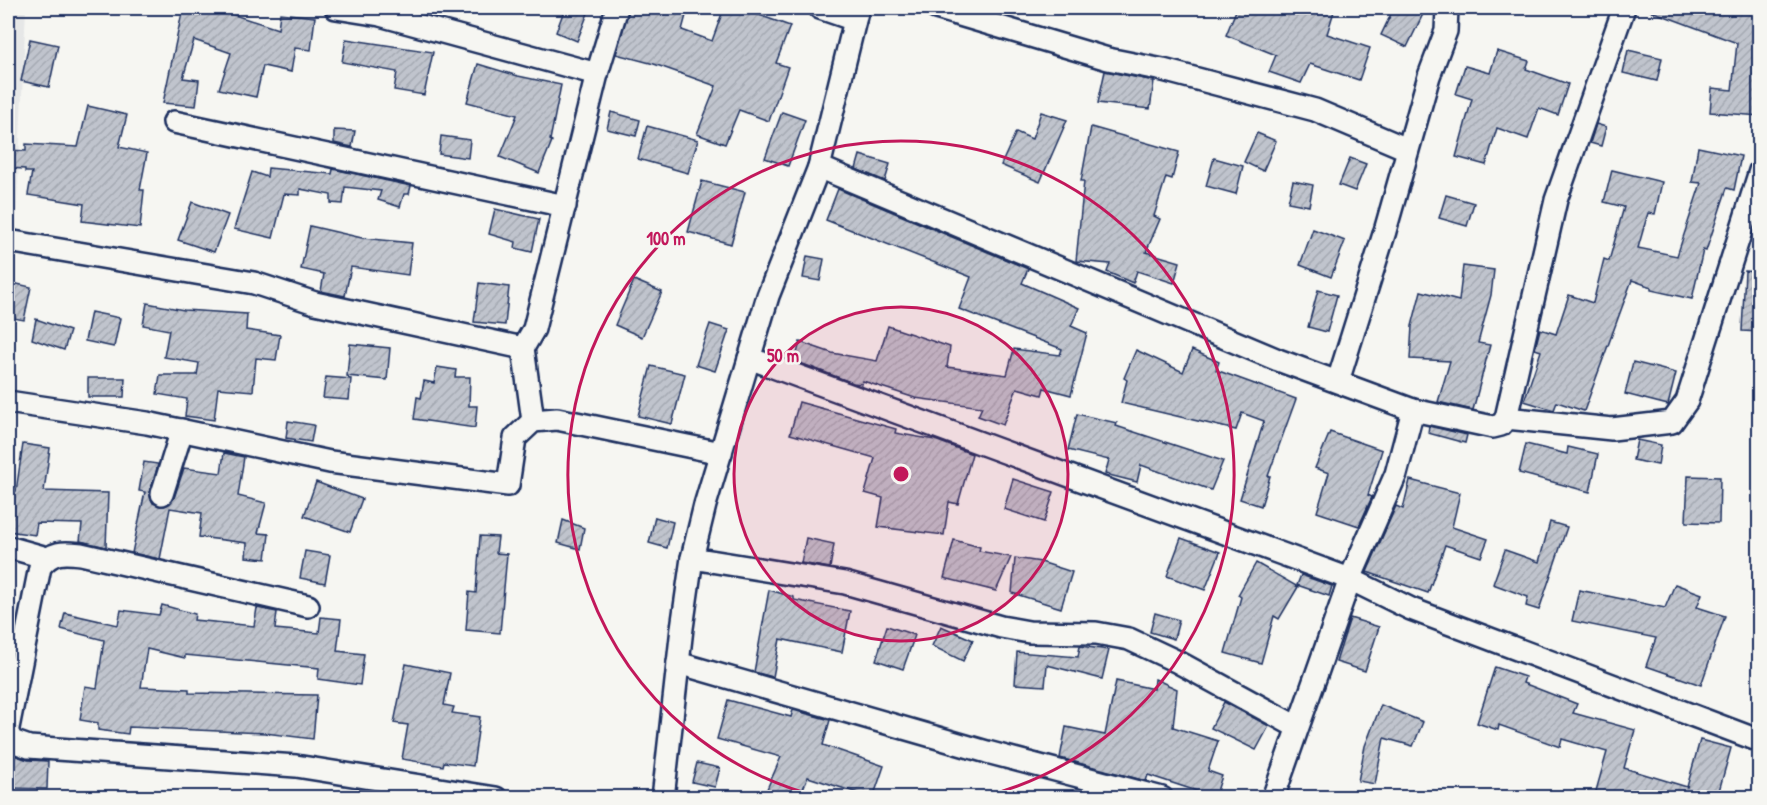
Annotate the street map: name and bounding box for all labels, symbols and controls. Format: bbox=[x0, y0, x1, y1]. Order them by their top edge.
text: 100 m bbox=[646, 226, 686, 251]
text: 50 m bbox=[767, 343, 799, 368]
centre of rings bbox=[891, 464, 911, 484]

